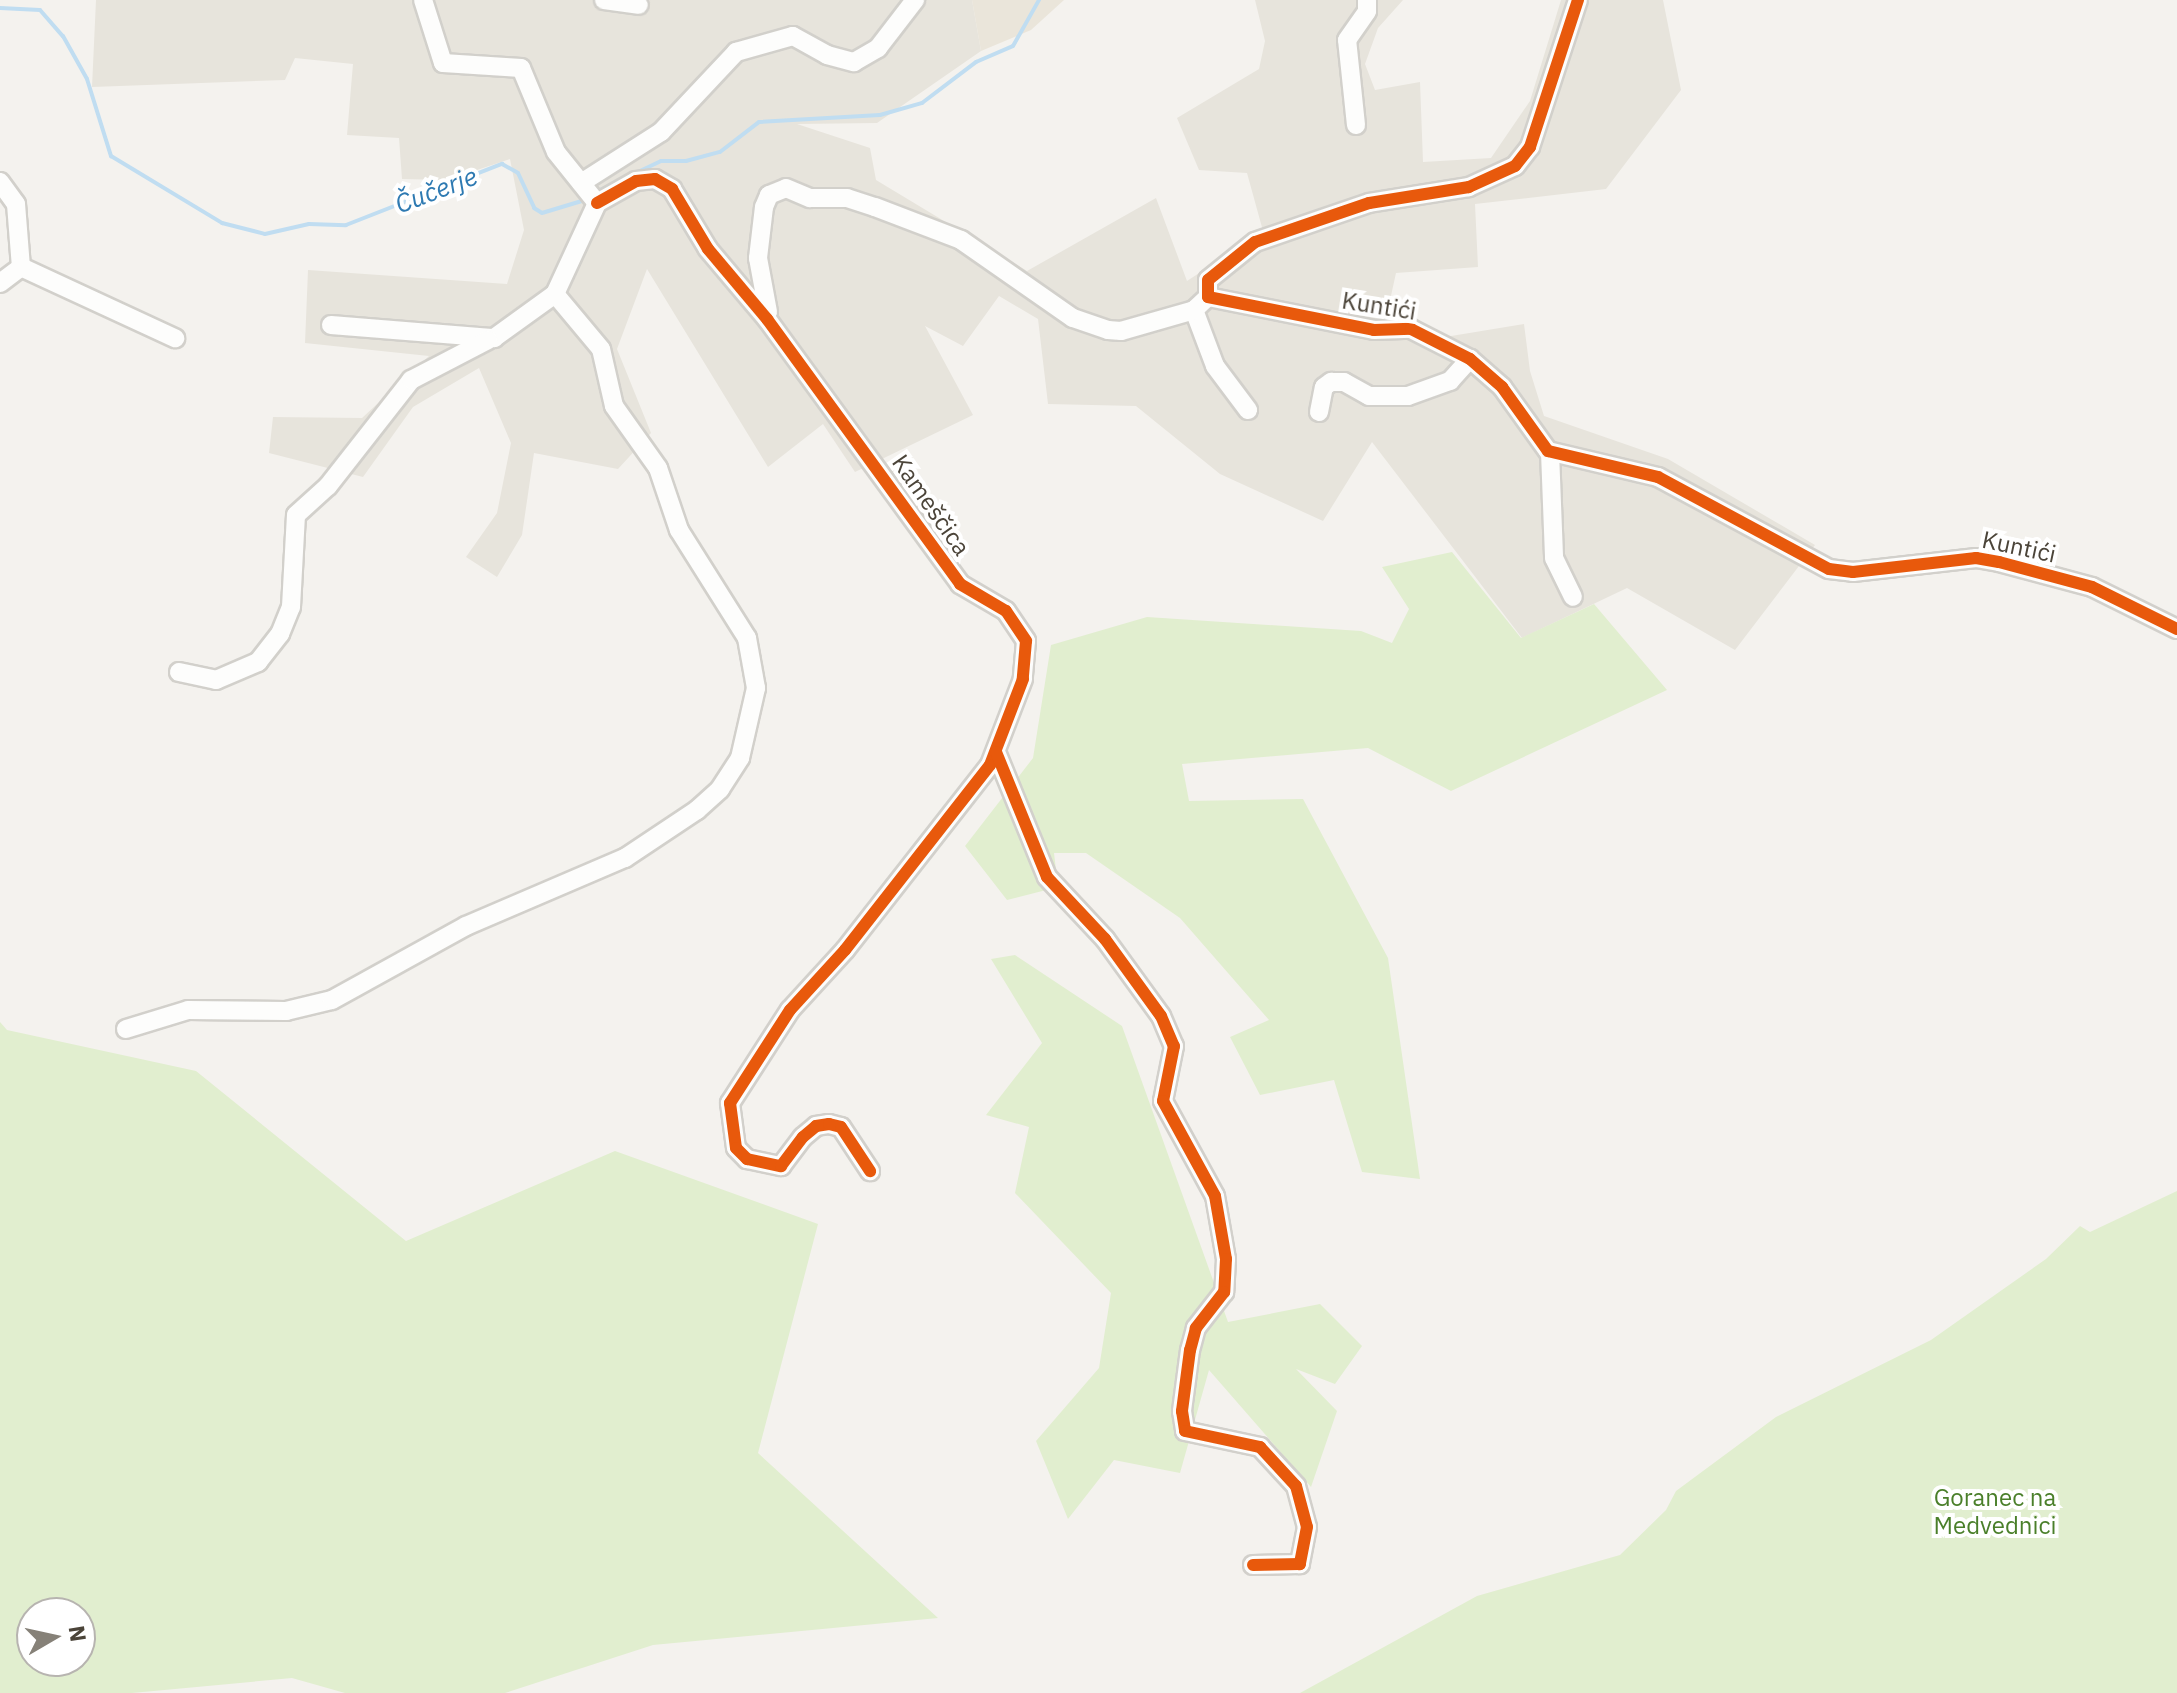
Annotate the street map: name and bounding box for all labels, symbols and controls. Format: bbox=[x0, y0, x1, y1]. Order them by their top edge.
water label: Čučerje bbox=[391, 160, 481, 220]
street label: Kuntići bbox=[1340, 286, 1418, 326]
street label: Kameščica bbox=[886, 449, 976, 561]
street label: Kuntići bbox=[1979, 525, 2059, 569]
park label: Goranec na Medvednici bbox=[1934, 1484, 2056, 1540]
north arrow bbox=[16, 1597, 96, 1677]
text: N bbox=[63, 1623, 94, 1644]

